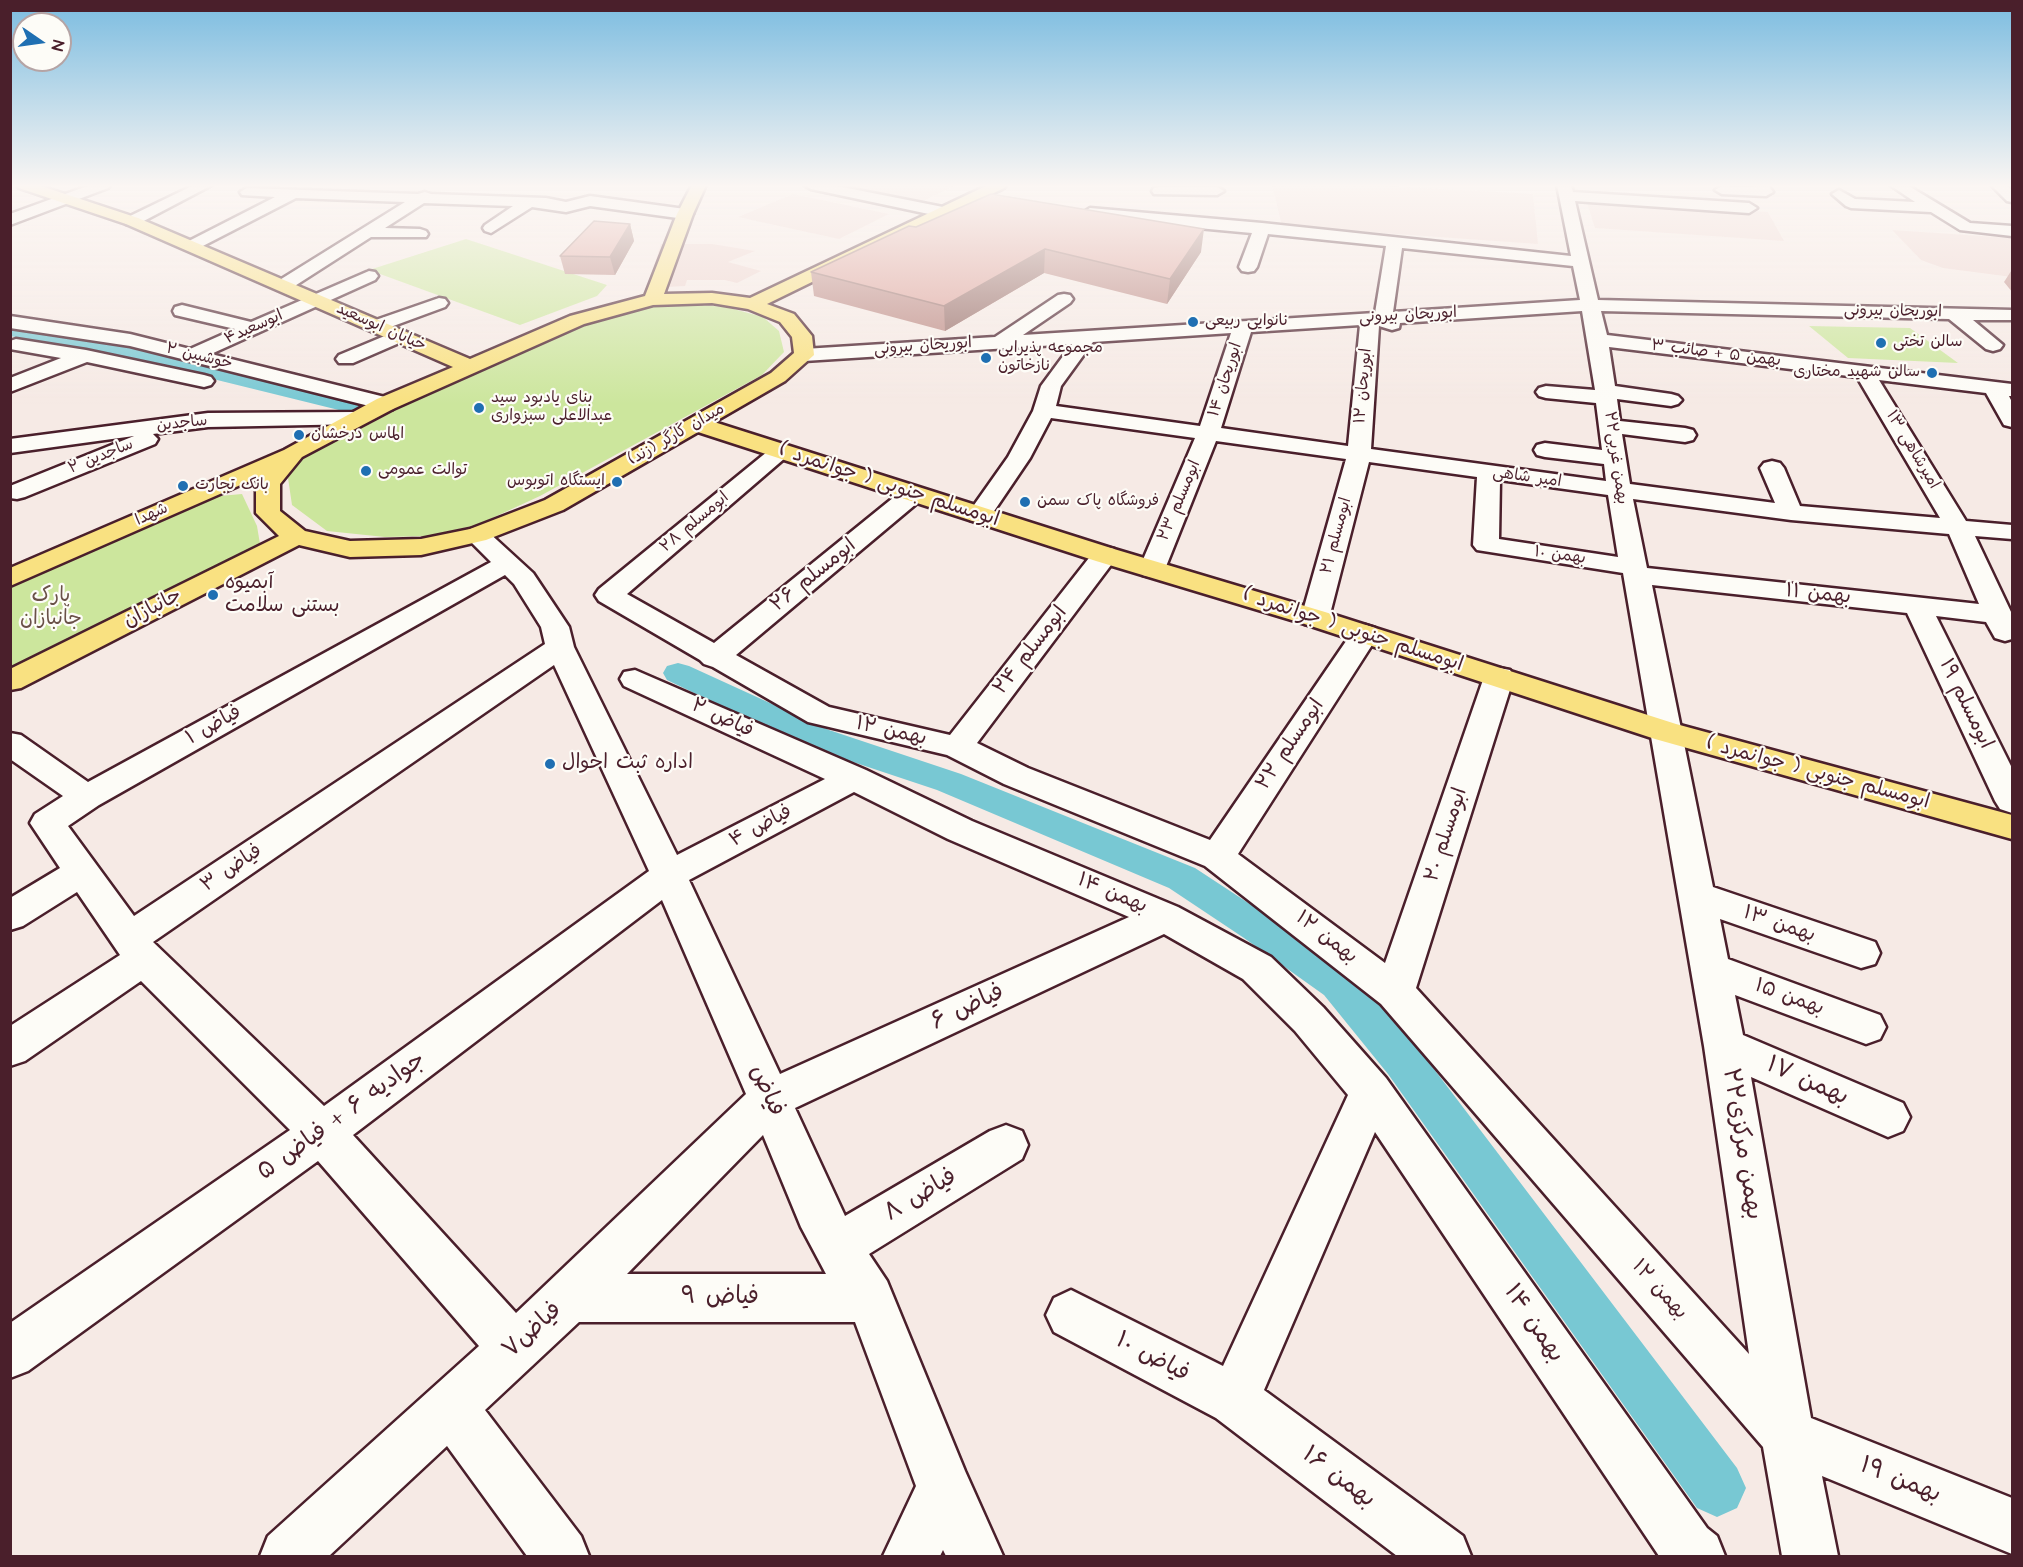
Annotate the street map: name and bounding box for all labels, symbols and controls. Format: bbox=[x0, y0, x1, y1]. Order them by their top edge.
north arrow bbox=[12, 12, 72, 72]
text: N bbox=[46, 38, 69, 53]
street label: خیابان ابوسعید bbox=[333, 300, 429, 356]
street label: ابوریحان بیرونی bbox=[1844, 302, 1942, 322]
street label: ابوریحان بیرونی bbox=[1358, 304, 1458, 328]
street label: ابوسعید۴ bbox=[222, 307, 286, 349]
place label: نانوایی ربیعی bbox=[1205, 312, 1289, 332]
marker: نانوایی ربیعی bbox=[1186, 315, 1200, 329]
place label: سالن تختی bbox=[1893, 333, 1962, 353]
street label: ابوریحان بیرونی bbox=[873, 334, 973, 360]
marker: سالن تختی bbox=[1874, 336, 1888, 350]
street label: بهمن ۵ + صائب ۳ bbox=[1650, 337, 1782, 371]
street label: خوشبین ۲ bbox=[164, 339, 234, 375]
place label: مجموعه پذیرایی نازخاتون bbox=[998, 339, 1103, 377]
street label: ابوریحان ۱۴ bbox=[1205, 341, 1247, 419]
street label: ابوریحان ۱۲ bbox=[1351, 348, 1377, 424]
marker: مجموعه پذیرایی نازخاتون bbox=[979, 351, 993, 365]
place label: سالن شهید مختاری bbox=[1793, 363, 1920, 383]
marker: سالن شهید مختاری bbox=[1925, 366, 1939, 380]
place label: بنای یادبود سید عبدالاعلی سبزواری bbox=[491, 389, 612, 427]
street label: میدان کارگر (زند) bbox=[626, 400, 728, 470]
marker: بنای یادبود سید عبدالاعلی سبزواری bbox=[472, 401, 486, 415]
street label: امیرشاهی ۱۳ bbox=[1881, 407, 1943, 493]
street label: ۲۲بهمن غربی bbox=[1599, 410, 1631, 506]
street label: ساجدین bbox=[156, 412, 208, 436]
place label: الماس درخشان bbox=[311, 425, 404, 445]
marker: الماس درخشان bbox=[292, 428, 306, 442]
street label: ساجدین ۲ bbox=[66, 435, 136, 479]
street label: ابومسلم جنوبی ( جوانمرد ) bbox=[776, 439, 1002, 533]
street label: ابومسلم ۲۳ bbox=[1154, 458, 1206, 544]
place label: توالت عمومی bbox=[378, 461, 467, 481]
marker: توالت عمومی bbox=[359, 464, 373, 478]
street label: امیر شاهی bbox=[1491, 464, 1563, 492]
place label: ایستگاه اتوبوس bbox=[507, 472, 605, 492]
marker: ایستگاه اتوبوس bbox=[610, 475, 624, 489]
place label: بانک تجارت bbox=[195, 476, 269, 496]
marker: بانک تجارت bbox=[176, 479, 190, 493]
street label: ابومسلم ۲۸ bbox=[657, 489, 733, 557]
place label: فروشگاه پاک سمن bbox=[1037, 492, 1159, 512]
marker: فروشگاه پاک سمن bbox=[1018, 495, 1032, 509]
street label: ابومسلم ۲۱ bbox=[1318, 496, 1356, 576]
street label: شهدا bbox=[133, 499, 171, 531]
street label: ابومسلم ۲۶ bbox=[766, 534, 862, 618]
street label: بهمن ۱۰ bbox=[1533, 543, 1587, 569]
place label: آبمیوه بستنی سلامت bbox=[225, 572, 340, 619]
street label: بهمن ۱۱ bbox=[1784, 580, 1852, 610]
street label: جانبازان bbox=[120, 584, 186, 634]
street label: ابومسلم جنوبی ( جوانمرد ) bbox=[1240, 584, 1466, 678]
park label: پارک جانبازان bbox=[20, 585, 82, 632]
marker: آبمیوه بستنی سلامت bbox=[206, 588, 220, 602]
street label: ابومسلم ۲۴ bbox=[989, 602, 1073, 700]
street label: ابومسلم ۱۹ bbox=[1933, 655, 1997, 753]
street label: فیاض ۲ bbox=[687, 694, 757, 744]
street label: ابومسلم ۲۲ bbox=[1252, 695, 1330, 795]
street label: فیاض ۱ bbox=[182, 701, 246, 751]
street label: بهمن ۱۲ bbox=[853, 712, 929, 752]
street label: ابومسلم جنوبی ( جوانمرد ) bbox=[1704, 733, 1932, 815]
place label: اداره ثبت احوال bbox=[562, 752, 693, 776]
marker: اداره ثبت احوال bbox=[543, 757, 557, 771]
street label: ابومسلم ۲۰ bbox=[1421, 785, 1473, 885]
street label: فیاض ۴ bbox=[726, 801, 796, 853]
street label: فیاض ۳ bbox=[197, 840, 267, 898]
street label: بهمن ۱۴ bbox=[1074, 869, 1150, 919]
street label: بهمن ۱۳ bbox=[1740, 901, 1818, 949]
street label: بهمن ۱۲ bbox=[1290, 906, 1362, 970]
street label: بهمن ۱۵ bbox=[1751, 974, 1827, 1022]
street label: فیاض ۶ bbox=[927, 979, 1009, 1037]
street label: جوادیه ۶ + فیاض ۵ bbox=[252, 1046, 432, 1188]
street label: بهمن ۱۷ bbox=[1761, 1051, 1853, 1113]
street label: فیاض bbox=[742, 1061, 790, 1121]
street label: ۲۲بهمن مرکزی bbox=[1715, 1066, 1767, 1222]
street label: فیاض ۸ bbox=[879, 1163, 963, 1229]
street label: بهمن ۱۲ bbox=[1626, 1255, 1692, 1325]
street label: بهمن ۱۴ bbox=[1496, 1279, 1570, 1369]
street label: فیاض ۹ bbox=[681, 1284, 759, 1312]
street label: فیاض۷ bbox=[497, 1297, 569, 1365]
street label: فیاض ۱۰ bbox=[1110, 1327, 1194, 1389]
street label: بهمن ۱۶ bbox=[1296, 1441, 1380, 1515]
street label: بهمن ۱۹ bbox=[1855, 1452, 1945, 1510]

